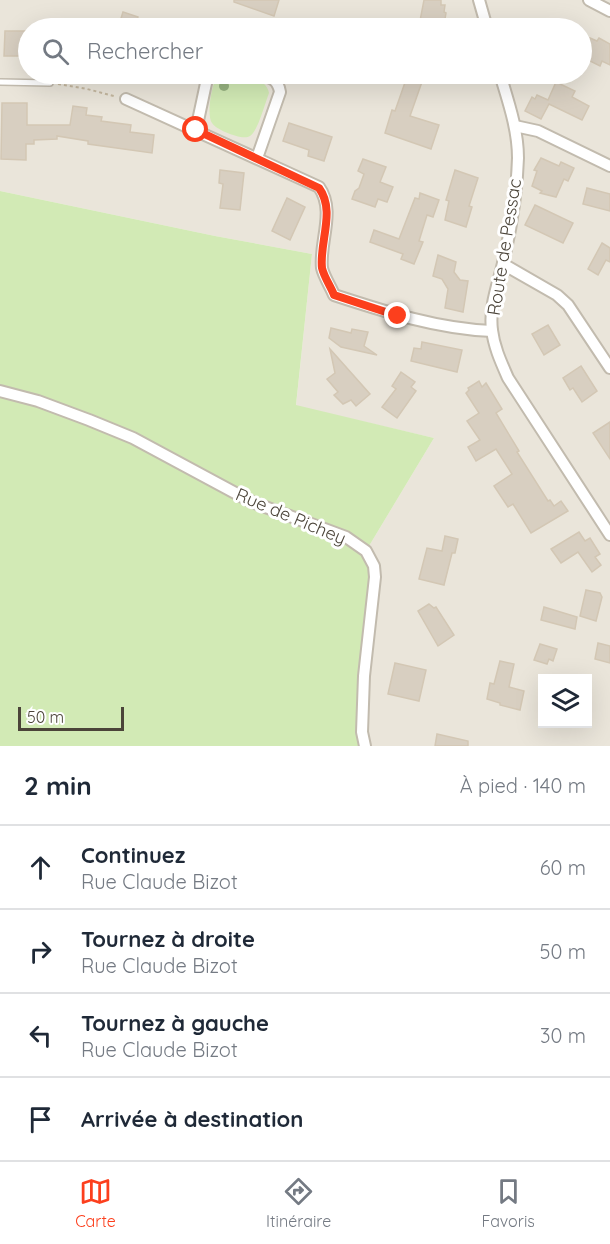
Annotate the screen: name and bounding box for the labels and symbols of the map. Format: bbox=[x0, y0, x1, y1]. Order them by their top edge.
route start bbox=[182, 116, 208, 142]
street label: Route de Pessac bbox=[482, 177, 526, 317]
route end bbox=[384, 302, 410, 328]
street label: Rue de Pichey bbox=[232, 482, 350, 550]
scale bar bbox=[18, 704, 124, 732]

